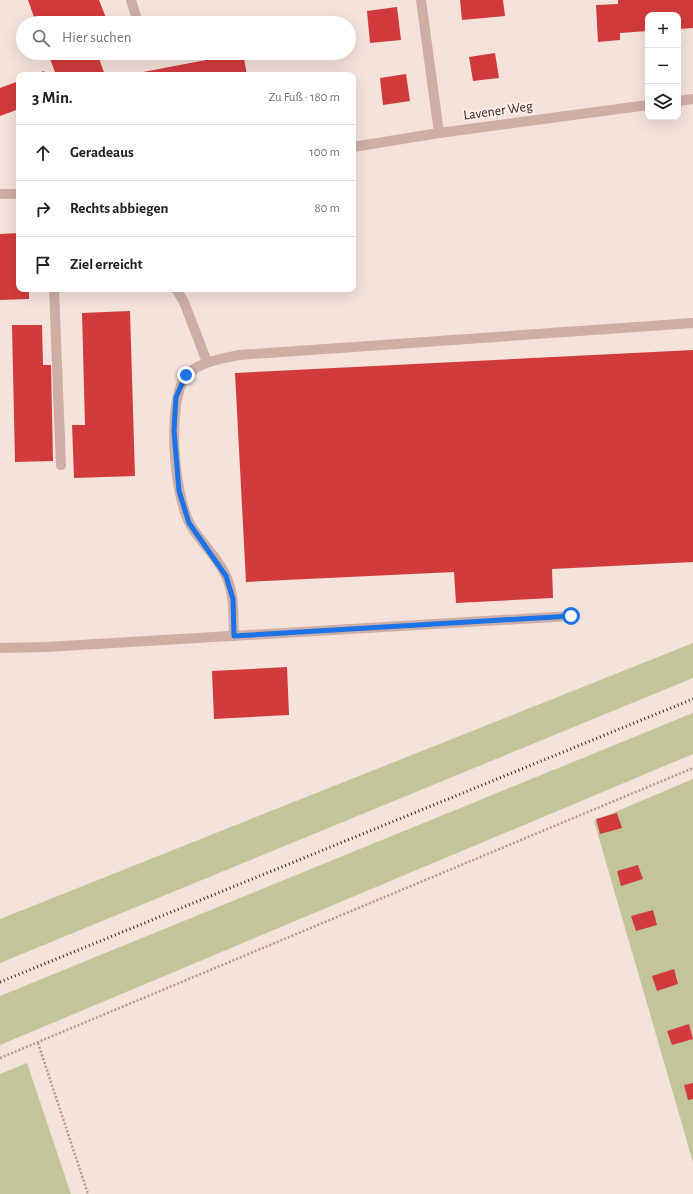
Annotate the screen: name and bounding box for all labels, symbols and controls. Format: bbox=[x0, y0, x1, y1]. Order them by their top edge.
map controls bbox=[645, 12, 681, 120]
button: + bbox=[645, 12, 681, 48]
search box bbox=[16, 16, 356, 60]
icon: search bbox=[30, 27, 52, 49]
text: Hier suchen bbox=[62, 30, 132, 45]
button: − bbox=[645, 48, 681, 84]
button: layers bbox=[645, 84, 681, 120]
text: 3 Min. bbox=[32, 89, 73, 106]
text: Zu Fuß · 180 m bbox=[268, 91, 340, 104]
street label: Lavener Weg bbox=[462, 99, 534, 123]
icon: ahead bbox=[32, 142, 54, 164]
text: Geradeaus bbox=[70, 145, 134, 160]
text: 100 m bbox=[309, 146, 340, 159]
icon: right bbox=[32, 198, 54, 220]
text: Rechts abbiegen bbox=[70, 201, 168, 216]
text: 80 m bbox=[314, 202, 340, 215]
icon: arrive bbox=[32, 254, 54, 276]
text: Ziel erreicht bbox=[70, 257, 143, 272]
route end bbox=[177, 366, 195, 384]
route start bbox=[562, 607, 580, 625]

